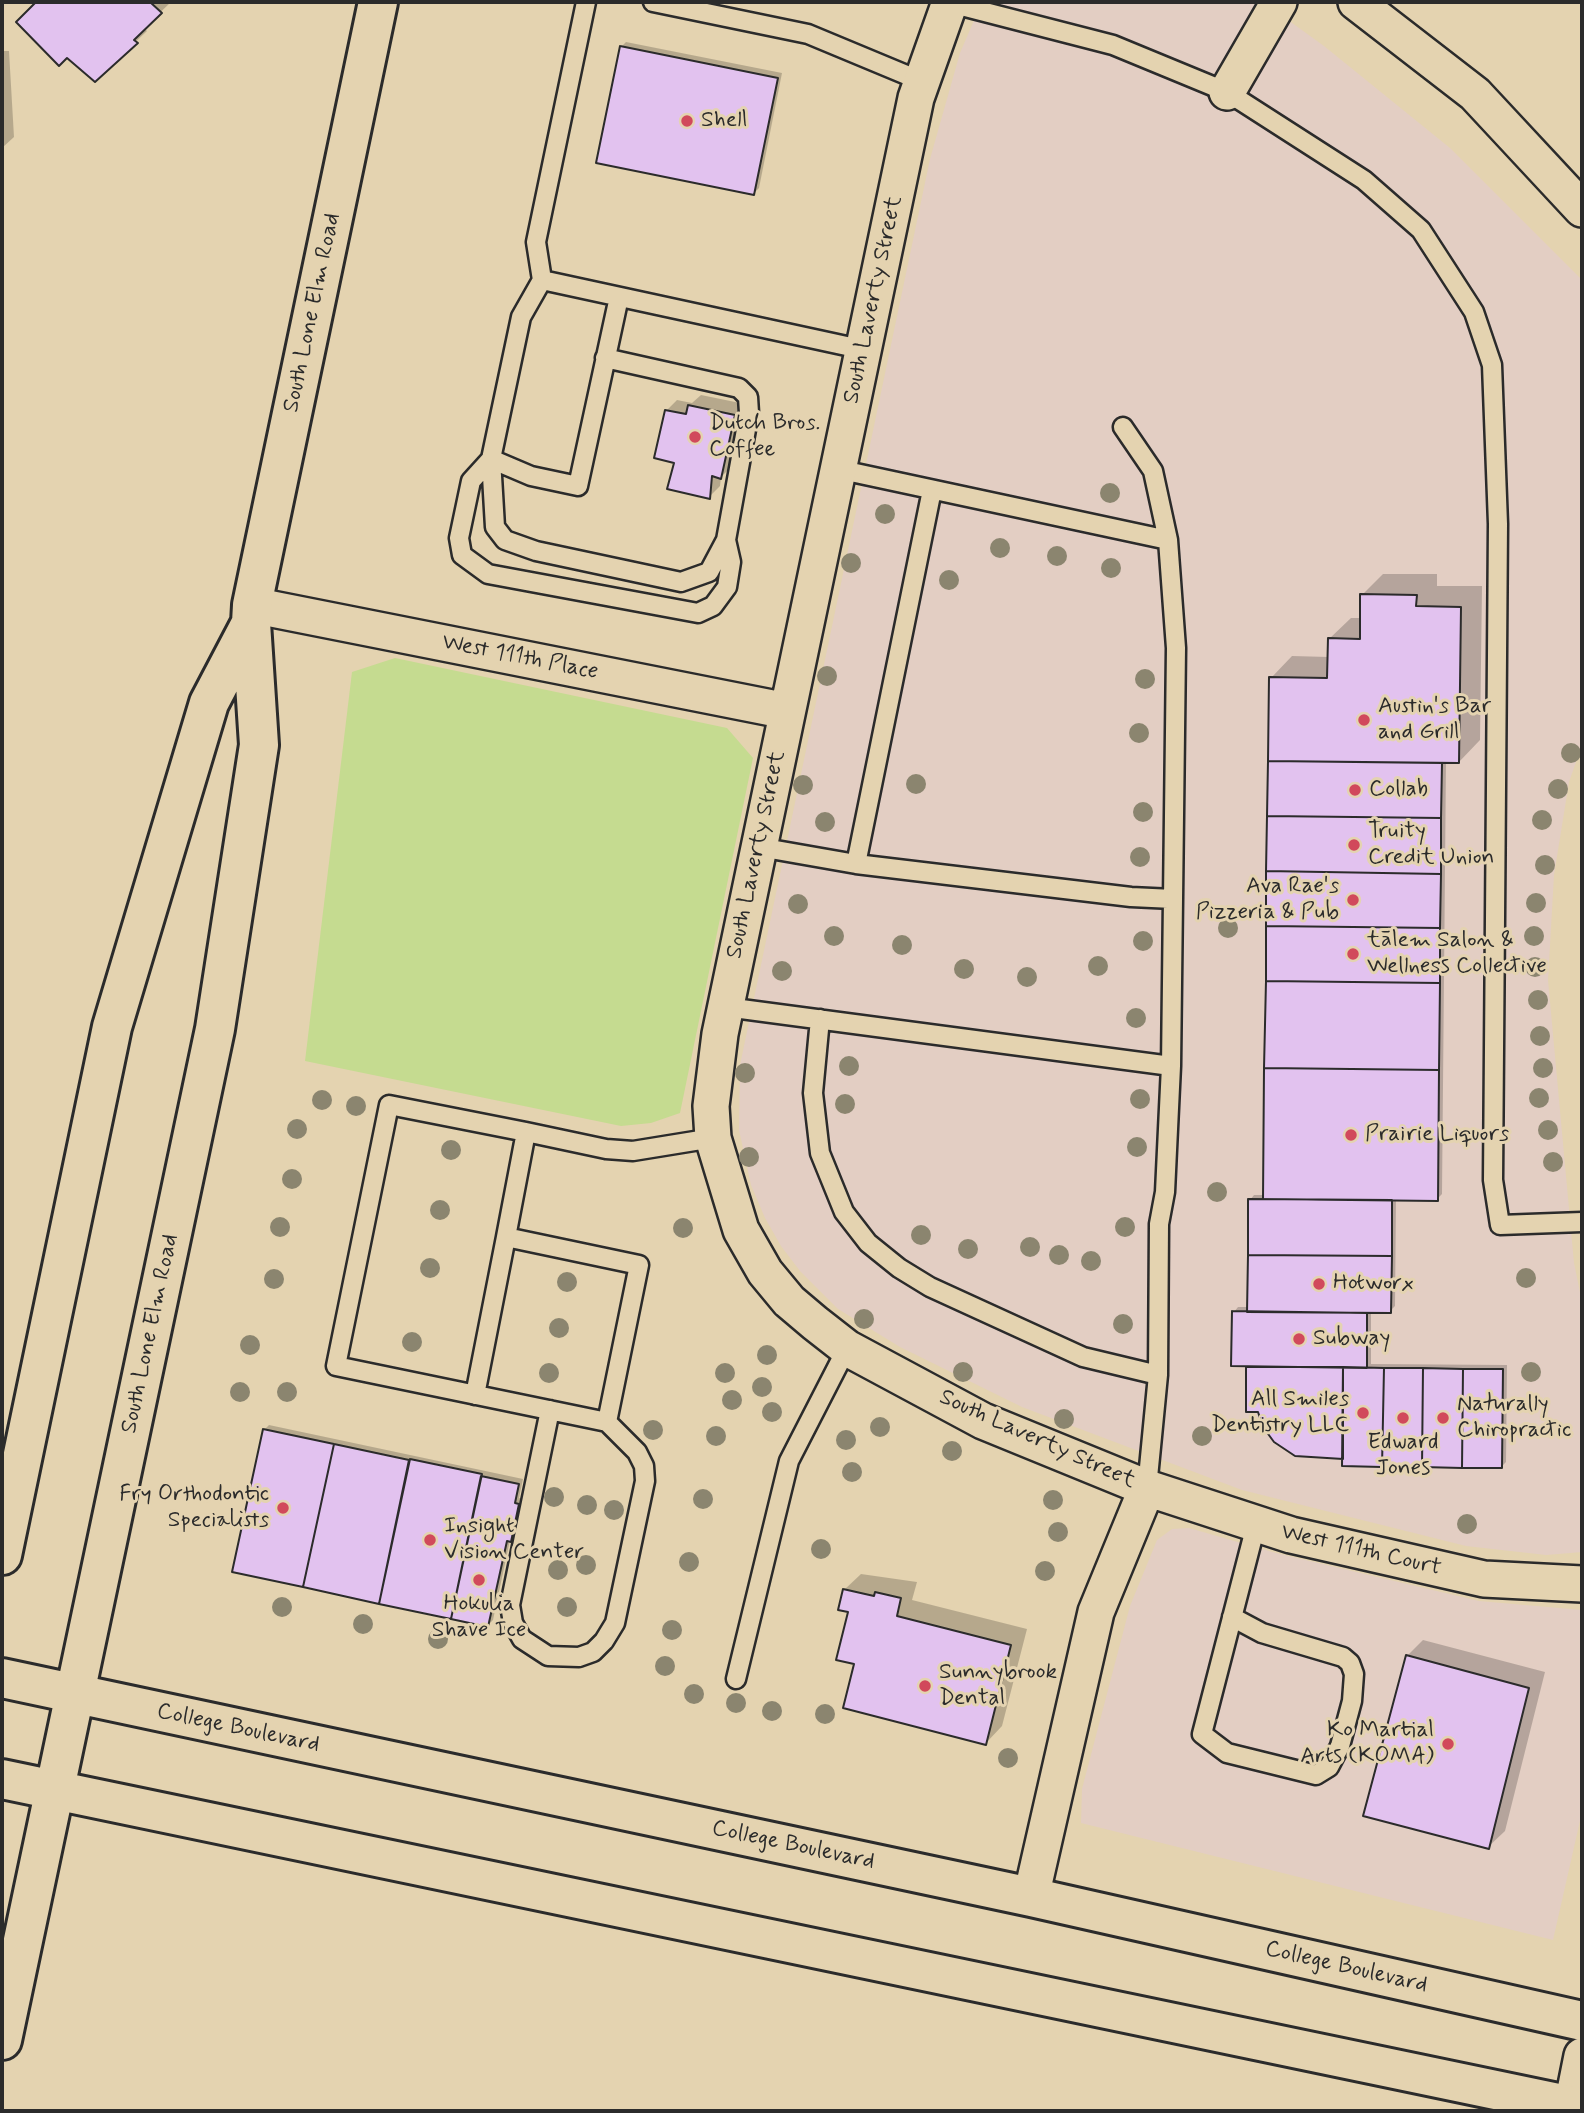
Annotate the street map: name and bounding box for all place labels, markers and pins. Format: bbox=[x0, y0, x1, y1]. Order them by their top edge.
place label: Shell bbox=[701, 107, 747, 135]
marker: Shell bbox=[679, 113, 695, 129]
place label: Dutch Bros. Coffee bbox=[709, 410, 820, 464]
marker: Dutch Bros. Coffee bbox=[687, 429, 703, 445]
place label: Austin's Bar and Grill bbox=[1378, 693, 1491, 747]
marker: Austin's Bar and Grill bbox=[1356, 712, 1372, 728]
place label: Collab bbox=[1369, 776, 1428, 804]
marker: Collab bbox=[1347, 782, 1363, 798]
place label: Truity Credit Union bbox=[1368, 818, 1495, 872]
marker: Truity Credit Union bbox=[1346, 837, 1362, 853]
place label: Ava Rae's Pizzeria & Pub bbox=[1196, 873, 1339, 927]
marker: Ava Rae's Pizzeria & Pub bbox=[1345, 892, 1361, 908]
place label: tālem Salon & Wellness Collective bbox=[1367, 927, 1547, 981]
marker: tālem Salon & Wellness Collective bbox=[1345, 946, 1361, 962]
place label: Prairie Liquors bbox=[1365, 1121, 1509, 1149]
marker: Prairie Liquors bbox=[1343, 1127, 1359, 1143]
place label: Hotworx bbox=[1333, 1270, 1414, 1298]
marker: Hotworx bbox=[1311, 1276, 1327, 1292]
place label: Subway bbox=[1313, 1325, 1390, 1353]
marker: Subway bbox=[1291, 1331, 1307, 1347]
place label: All Smiles Dentistry LLC bbox=[1211, 1386, 1349, 1440]
place label: Naturally Chiropractic bbox=[1457, 1391, 1571, 1445]
marker: All Smiles Dentistry LLC bbox=[1355, 1405, 1371, 1421]
marker: Edward Jones bbox=[1395, 1410, 1411, 1426]
marker: Naturally Chiropractic bbox=[1435, 1410, 1451, 1426]
place label: Edward Jones bbox=[1367, 1429, 1439, 1483]
place label: Fry Orthodontic Specialists bbox=[119, 1481, 269, 1535]
marker: Fry Orthodontic Specialists bbox=[275, 1500, 291, 1516]
place label: Insight Vision Center bbox=[444, 1513, 584, 1567]
marker: Insight Vision Center bbox=[422, 1532, 438, 1548]
marker: Hokulia Shave Ice bbox=[471, 1572, 487, 1588]
place label: Hokulia Shave Ice bbox=[432, 1591, 526, 1645]
place label: Sunnybrook Dental bbox=[939, 1659, 1057, 1713]
marker: Sunnybrook Dental bbox=[917, 1678, 933, 1694]
place label: Ko Martial Arts (KOMA) bbox=[1300, 1717, 1434, 1771]
marker: Ko Martial Arts (KOMA) bbox=[1440, 1736, 1456, 1752]

